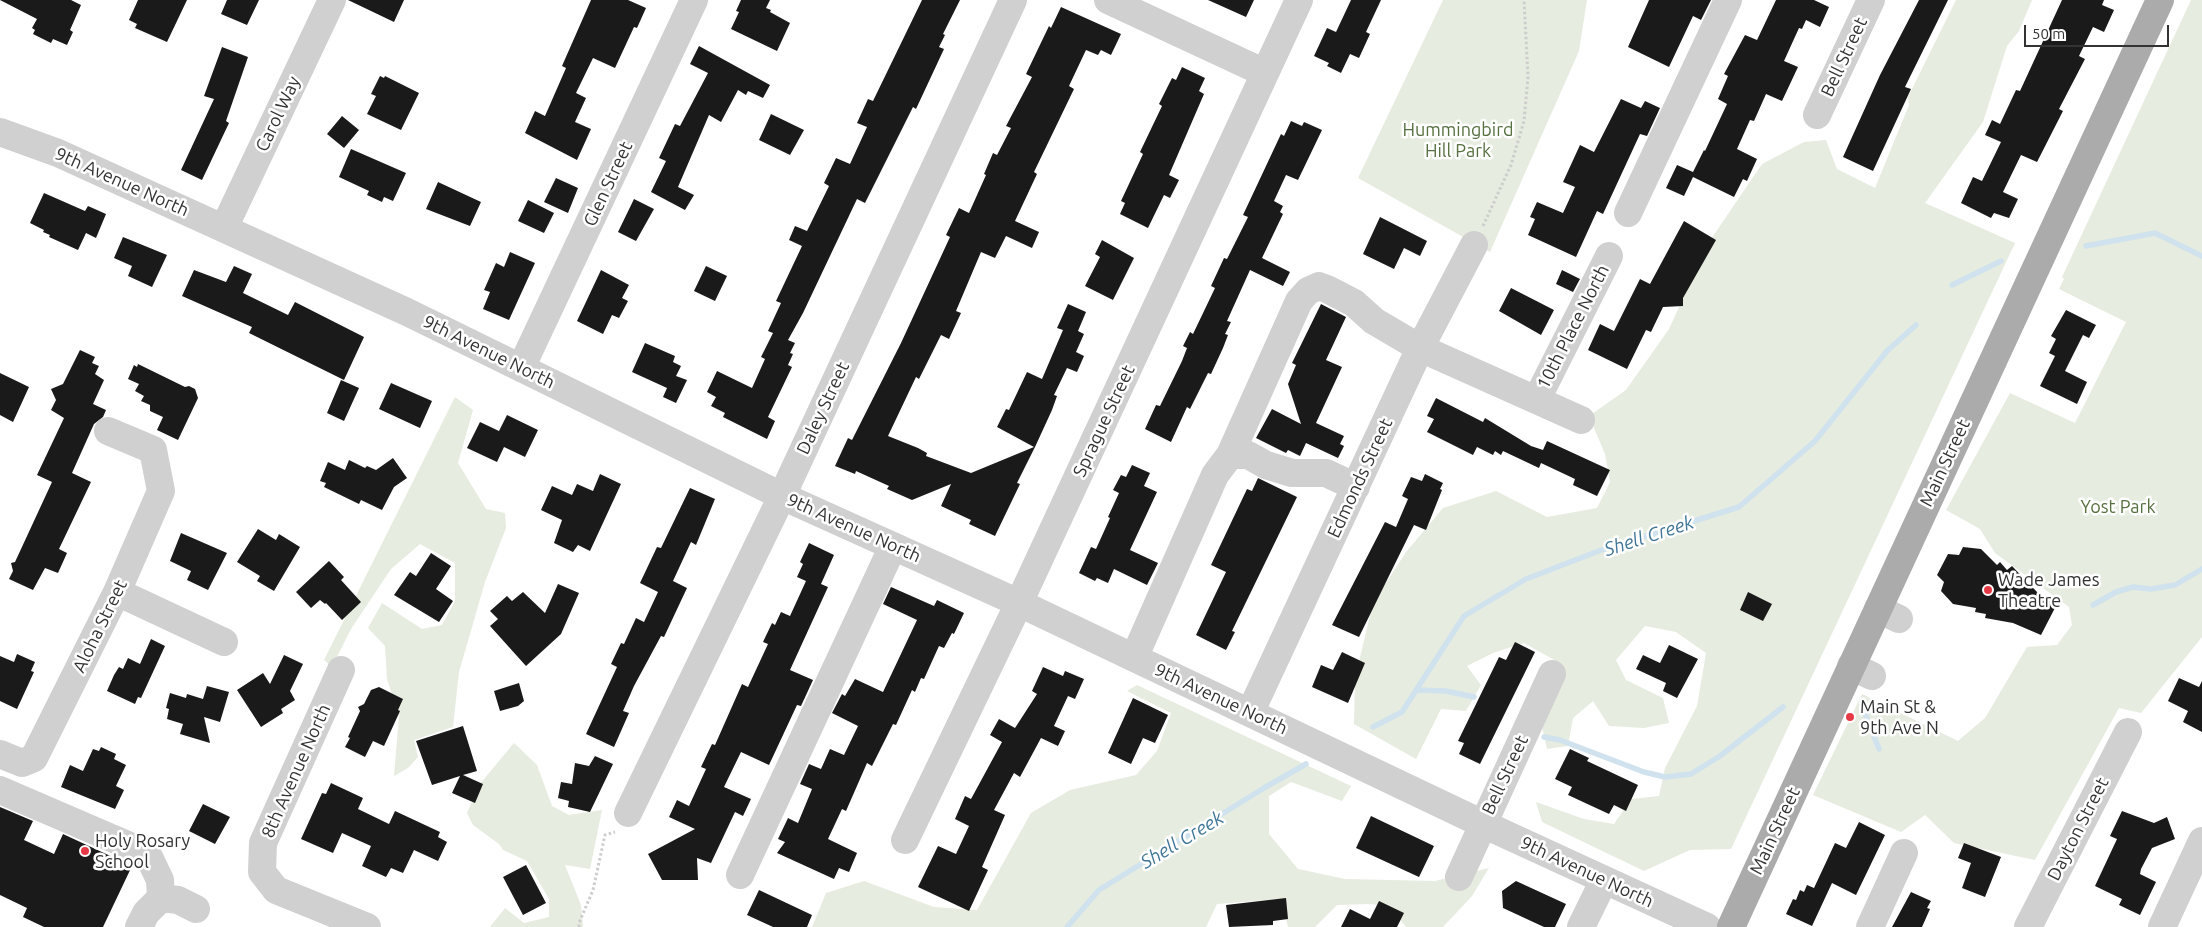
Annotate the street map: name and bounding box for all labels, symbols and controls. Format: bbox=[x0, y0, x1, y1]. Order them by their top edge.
street label: Bell Street bbox=[1816, 14, 1872, 100]
scale bar bbox=[2027, 15, 2172, 47]
text: 50 m bbox=[2032, 25, 2065, 42]
street label: Carol Way bbox=[251, 73, 305, 155]
park label: Hummingbird Hill Park bbox=[1402, 119, 1514, 162]
street label: Glen Street bbox=[579, 138, 637, 230]
street label: 9th Avenue North bbox=[52, 143, 192, 221]
street label: 10th Place North bbox=[1532, 261, 1614, 393]
street label: 9th Avenue North bbox=[420, 311, 558, 393]
street label: Daley Street bbox=[792, 358, 854, 458]
street label: Sprague Street bbox=[1069, 362, 1139, 480]
street label: Edmonds Street bbox=[1323, 415, 1397, 541]
street label: Main Street bbox=[1915, 416, 1975, 510]
street label: 9th Avenue North bbox=[784, 489, 924, 567]
park label: Yost Park bbox=[2081, 496, 2155, 518]
water label: Shell Creek bbox=[1601, 511, 1697, 561]
place label: Wade James Theatre bbox=[1998, 569, 2100, 612]
street label: Aloha Street bbox=[68, 576, 132, 676]
marker: Wade James Theatre bbox=[1982, 584, 1994, 596]
street label: 9th Avenue North bbox=[1151, 659, 1291, 739]
place label: Main St & 9th Ave N bbox=[1860, 696, 1939, 739]
street label: 8th Avenue North bbox=[257, 701, 335, 841]
marker: Main St & 9th Ave N bbox=[1844, 711, 1856, 723]
street label: Bell Street bbox=[1477, 732, 1533, 818]
street label: Dayton Street bbox=[2043, 774, 2113, 884]
street label: Main Street bbox=[1745, 784, 1805, 878]
water label: Shell Creek bbox=[1136, 806, 1228, 874]
place label: Holy Rosary School bbox=[95, 830, 190, 872]
street label: 9th Avenue North bbox=[1517, 832, 1657, 912]
marker: Holy Rosary School bbox=[79, 845, 91, 857]

